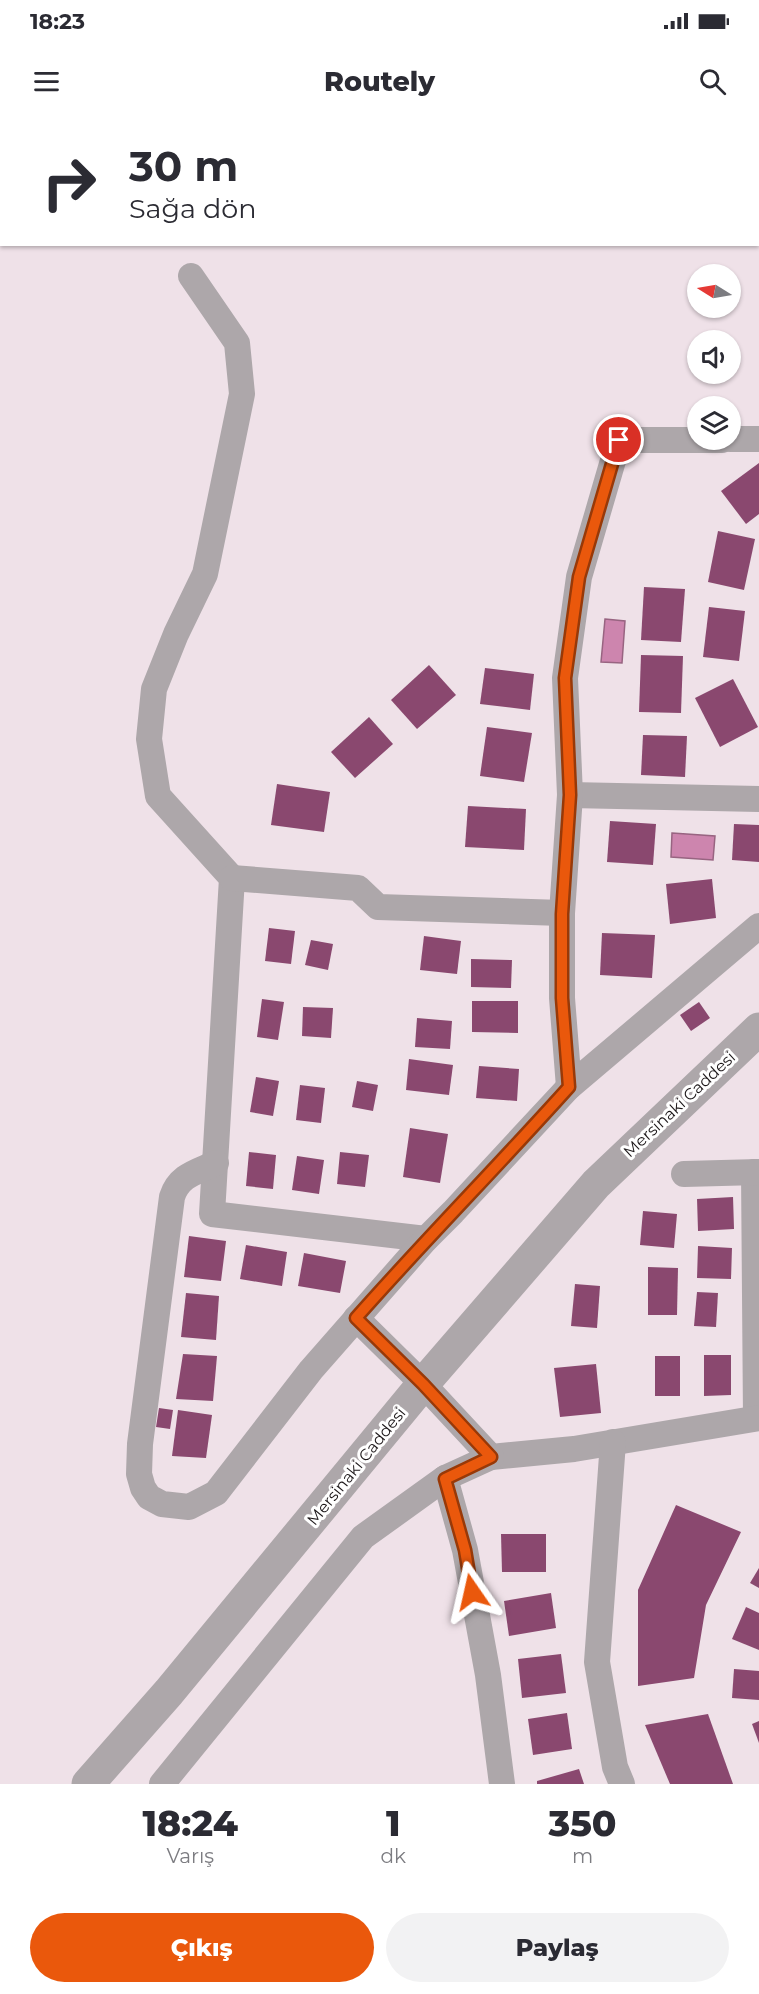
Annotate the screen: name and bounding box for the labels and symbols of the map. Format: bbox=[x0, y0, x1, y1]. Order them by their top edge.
north arrow bbox=[687, 264, 741, 318]
pin bbox=[593, 414, 644, 465]
street label: Mersinaki Caddesi bbox=[620, 1048, 739, 1161]
street label: Mersinaki Caddesi bbox=[303, 1404, 410, 1529]
position arrow bbox=[440, 1560, 504, 1624]

